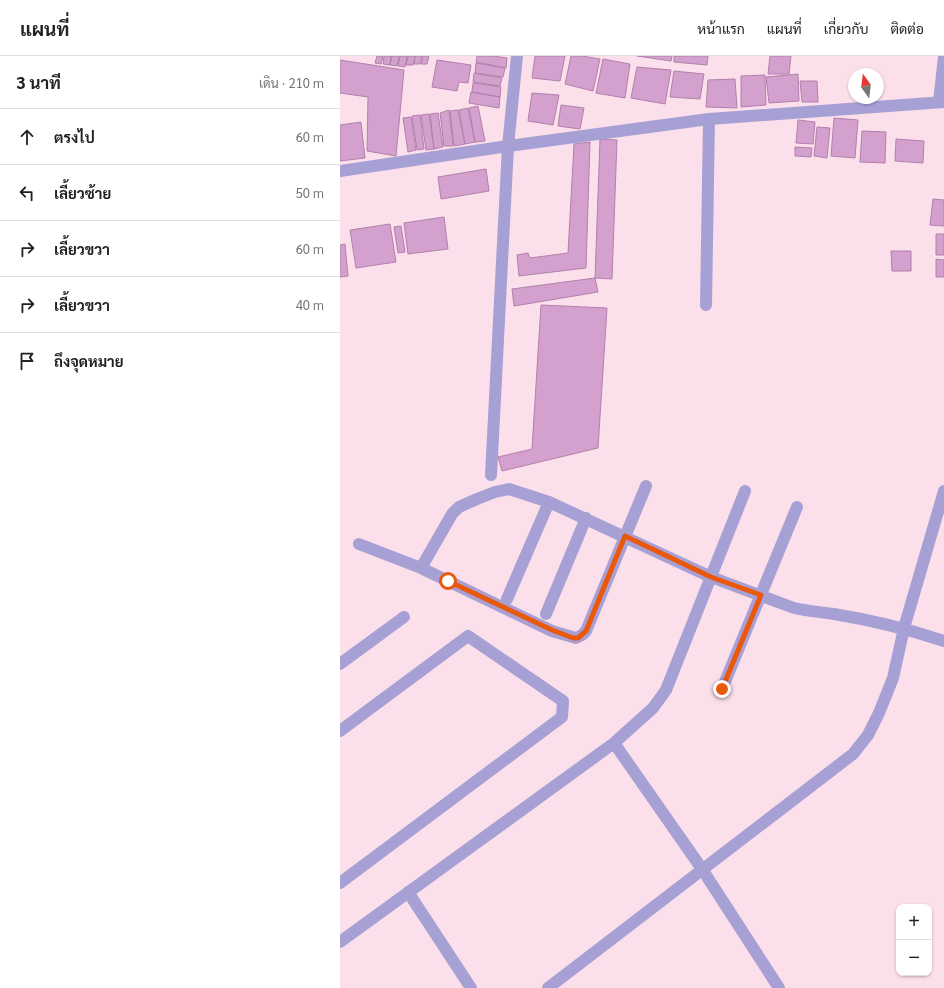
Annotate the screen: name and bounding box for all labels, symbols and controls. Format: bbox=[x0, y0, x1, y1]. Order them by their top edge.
text: แผนที่ bbox=[20, 16, 69, 40]
text: หน้าแรก bbox=[697, 19, 745, 37]
text: แผนที่ bbox=[767, 19, 802, 37]
text: เกี่ยวกับ bbox=[824, 19, 868, 37]
text: ติดต่อ bbox=[890, 19, 924, 37]
north arrow bbox=[848, 68, 884, 104]
text: 3 นาที bbox=[16, 71, 61, 93]
text: เดิน · 210 m bbox=[259, 74, 324, 91]
icon: ahead bbox=[16, 126, 38, 148]
text: ตรงไป bbox=[54, 127, 95, 146]
text: 60 m bbox=[296, 128, 324, 145]
icon: left bbox=[16, 182, 38, 204]
text: เลี้ยวซ้าย bbox=[54, 183, 111, 202]
text: 50 m bbox=[296, 184, 324, 201]
icon: right bbox=[16, 238, 38, 260]
text: เลี้ยวขวา bbox=[54, 239, 110, 258]
text: 60 m bbox=[296, 240, 324, 257]
icon: right bbox=[16, 294, 38, 316]
text: เลี้ยวขวา bbox=[54, 295, 110, 314]
text: 40 m bbox=[296, 296, 324, 313]
icon: arrive bbox=[16, 350, 38, 372]
text: ถึงจุดหมาย bbox=[54, 351, 124, 370]
route start bbox=[439, 572, 457, 590]
route end bbox=[713, 680, 731, 698]
map controls bbox=[896, 904, 932, 976]
button: + bbox=[896, 904, 932, 940]
button: − bbox=[896, 940, 932, 976]

